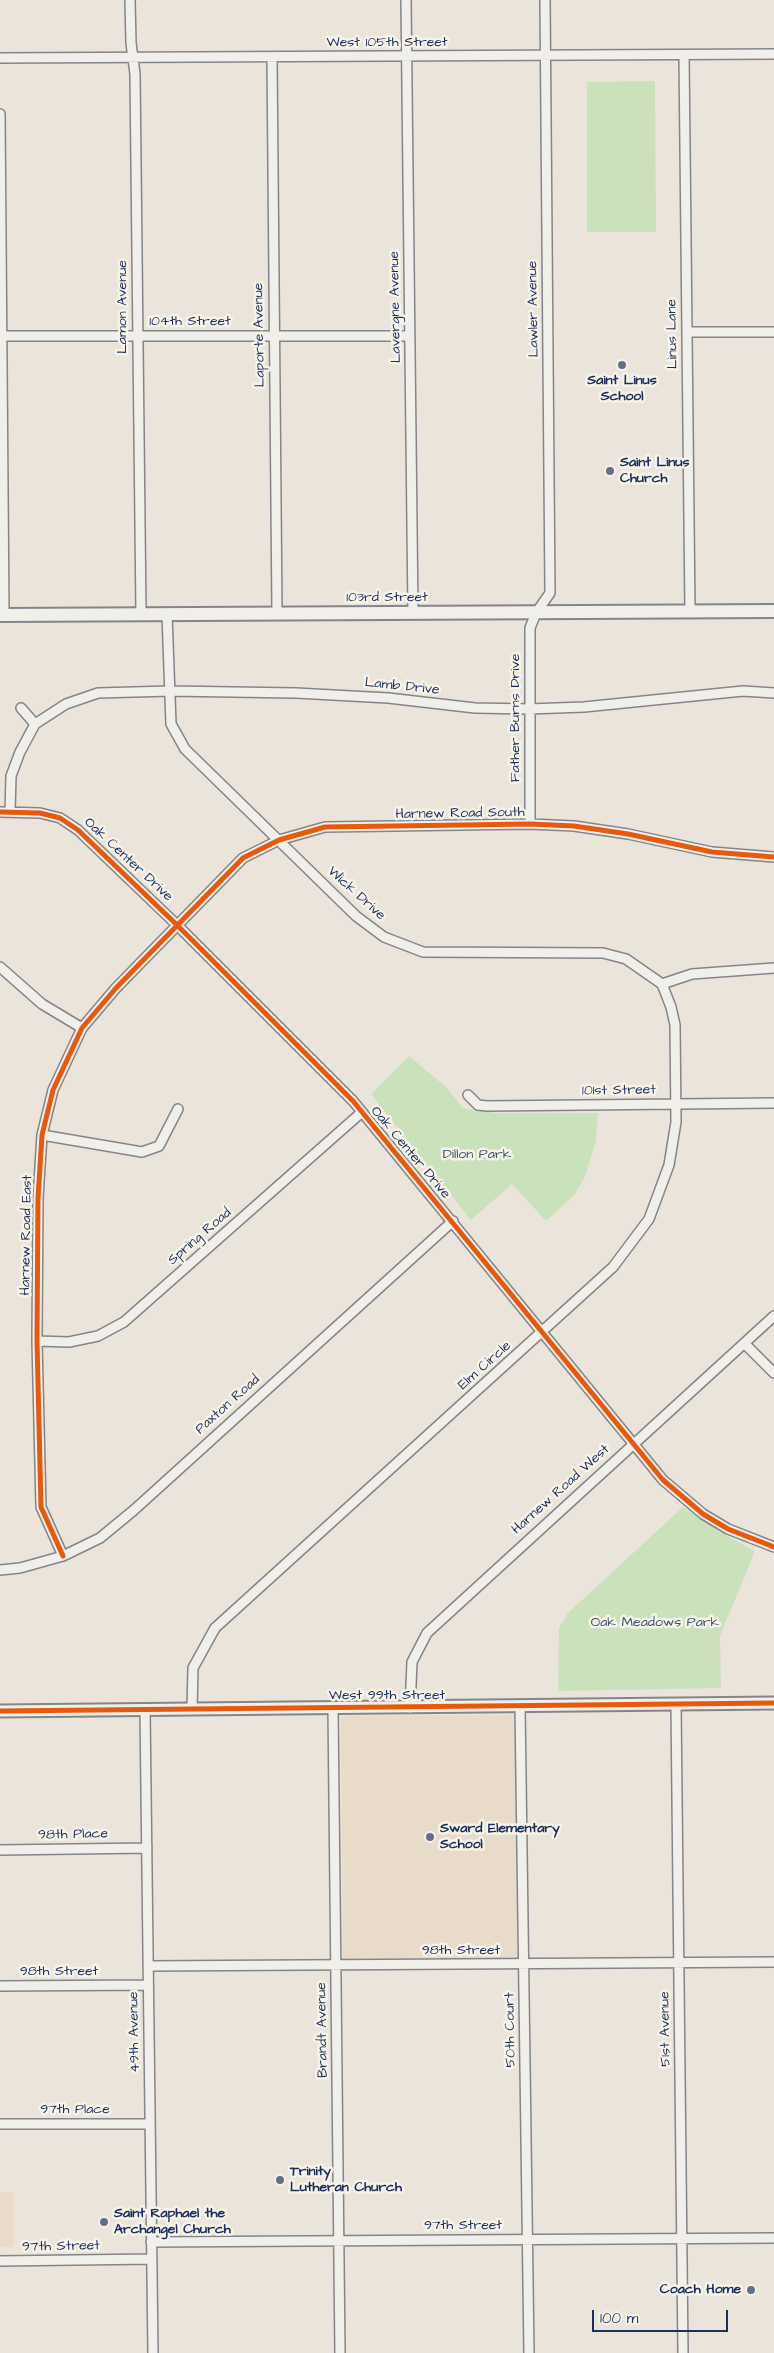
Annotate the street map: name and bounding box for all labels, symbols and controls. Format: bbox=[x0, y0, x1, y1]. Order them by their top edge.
street label: West 105th Street bbox=[327, 35, 447, 51]
street label: Lavergne Avenue bbox=[387, 251, 405, 363]
street label: Lamon Avenue bbox=[115, 260, 131, 354]
street label: Lawler Avenue bbox=[525, 260, 543, 358]
street label: Laporte Avenue bbox=[251, 283, 269, 387]
street label: Linus Lane bbox=[664, 299, 682, 369]
street label: 104th Street bbox=[149, 314, 231, 330]
marker: Saint Linus School bbox=[616, 359, 628, 371]
place label: Saint Linus School bbox=[587, 373, 657, 406]
place label: Saint Linus Church bbox=[620, 455, 689, 488]
marker: Saint Linus Church bbox=[604, 465, 616, 477]
street label: 103rd Street bbox=[346, 590, 428, 606]
street label: Father Burns Drive bbox=[508, 654, 524, 782]
street label: Lamb Drive bbox=[364, 675, 440, 699]
street label: Harnew Road South bbox=[395, 804, 525, 824]
street label: Oak Center Drive bbox=[80, 814, 176, 906]
street label: Wick Drive bbox=[324, 864, 388, 924]
street label: 101st Street bbox=[582, 1082, 656, 1100]
street label: Oak Center Drive bbox=[366, 1103, 454, 1203]
park label: Dillon Park bbox=[443, 1147, 511, 1163]
street label: Harnew Road East bbox=[18, 1175, 36, 1295]
street label: Spring Road bbox=[165, 1205, 235, 1269]
street label: Elm Circle bbox=[455, 1338, 515, 1394]
street label: Paxton Road bbox=[192, 1372, 264, 1438]
street label: Harnew Road West bbox=[509, 1442, 613, 1538]
park label: Oak Meadows Park bbox=[591, 1615, 719, 1631]
street label: West 99th Street bbox=[329, 1688, 445, 1704]
place label: Sward Elementary School bbox=[440, 1821, 560, 1854]
street label: 98th Place bbox=[38, 1826, 108, 1844]
marker: Sward Elementary School bbox=[424, 1831, 436, 1843]
street label: 98th Street bbox=[422, 1943, 500, 1959]
street label: 98th Street bbox=[20, 1964, 98, 1980]
street label: Brandt Avenue bbox=[314, 1982, 332, 2078]
street label: 49th Avenue bbox=[126, 1991, 144, 2073]
street label: 51st Avenue bbox=[657, 1991, 675, 2067]
street label: 50th Court bbox=[502, 1992, 520, 2068]
street label: 97th Place bbox=[40, 2102, 110, 2118]
place label: Trinity Lutheran Church bbox=[290, 2164, 402, 2196]
marker: Trinity Lutheran Church bbox=[274, 2174, 286, 2186]
place label: Saint Raphael the Archangel Church bbox=[114, 2206, 231, 2238]
marker: Saint Raphael the Archangel Church bbox=[98, 2216, 110, 2228]
street label: 97th Street bbox=[424, 2218, 502, 2234]
street label: 97th Street bbox=[22, 2238, 100, 2256]
place label: Coach Home bbox=[660, 2282, 741, 2298]
marker: Coach Home bbox=[745, 2284, 757, 2296]
scale bar bbox=[594, 2300, 730, 2332]
text: 100 m bbox=[600, 2308, 639, 2329]

